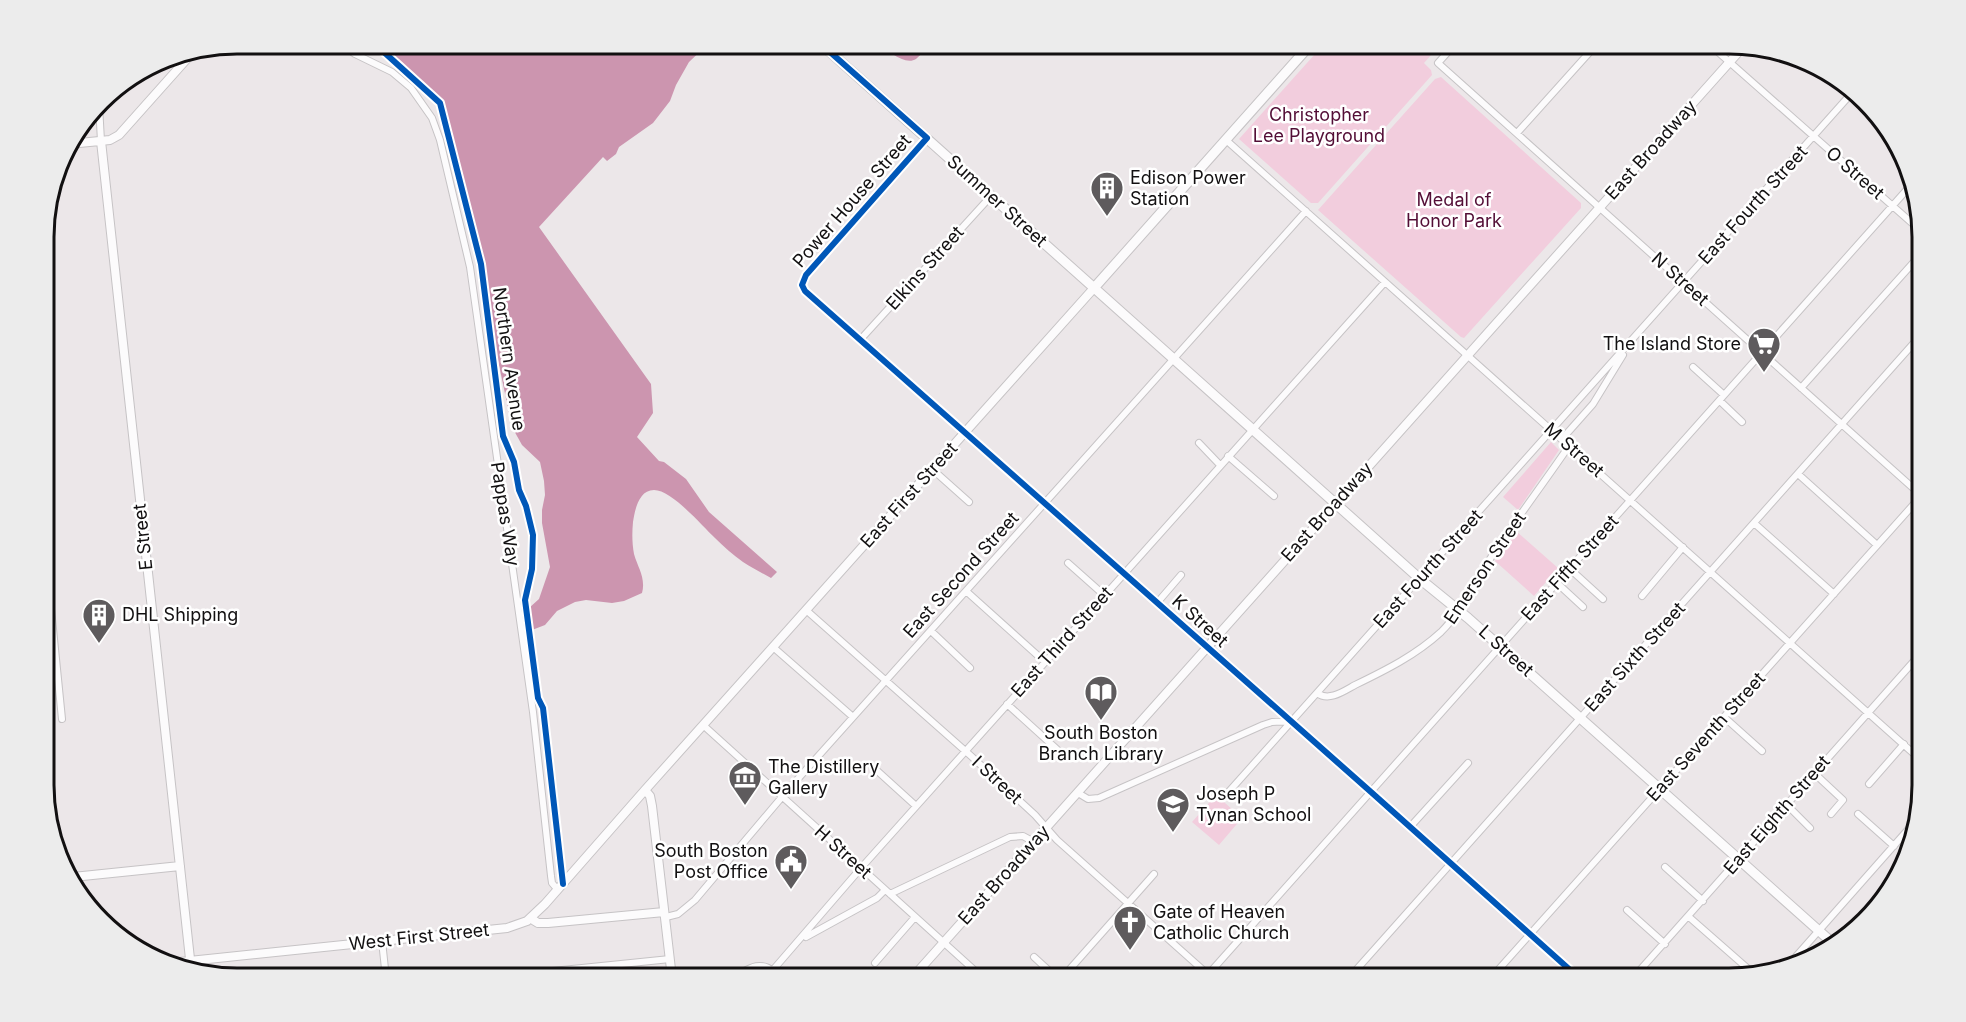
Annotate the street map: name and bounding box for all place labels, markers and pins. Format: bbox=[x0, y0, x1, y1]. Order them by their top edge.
place label: Edison Power Station bbox=[1130, 167, 1246, 209]
building icon: Edison Power Station bbox=[1089, 170, 1125, 217]
supermarket icon: The Island Store bbox=[1746, 326, 1782, 373]
place label: The Island Store bbox=[1603, 333, 1741, 354]
building icon: DHL Shipping bbox=[81, 597, 117, 644]
place label: DHL Shipping bbox=[122, 604, 238, 625]
library icon: South Boston Branch Library bbox=[1083, 674, 1119, 721]
place label: South Boston Branch Library bbox=[1039, 722, 1163, 764]
place label: The Distillery Gallery bbox=[768, 756, 879, 798]
museum icon: The Distillery Gallery bbox=[727, 759, 763, 806]
place label: Joseph P Tynan School bbox=[1196, 783, 1311, 825]
school or university icon: Joseph P Tynan School bbox=[1155, 786, 1191, 833]
place label: South Boston Post Office bbox=[654, 840, 768, 882]
public building icon: South Boston Post Office bbox=[773, 843, 809, 890]
place label: Gate of Heaven Catholic Church bbox=[1153, 901, 1290, 943]
church icon: Gate of Heaven Catholic Church bbox=[1112, 904, 1148, 951]

